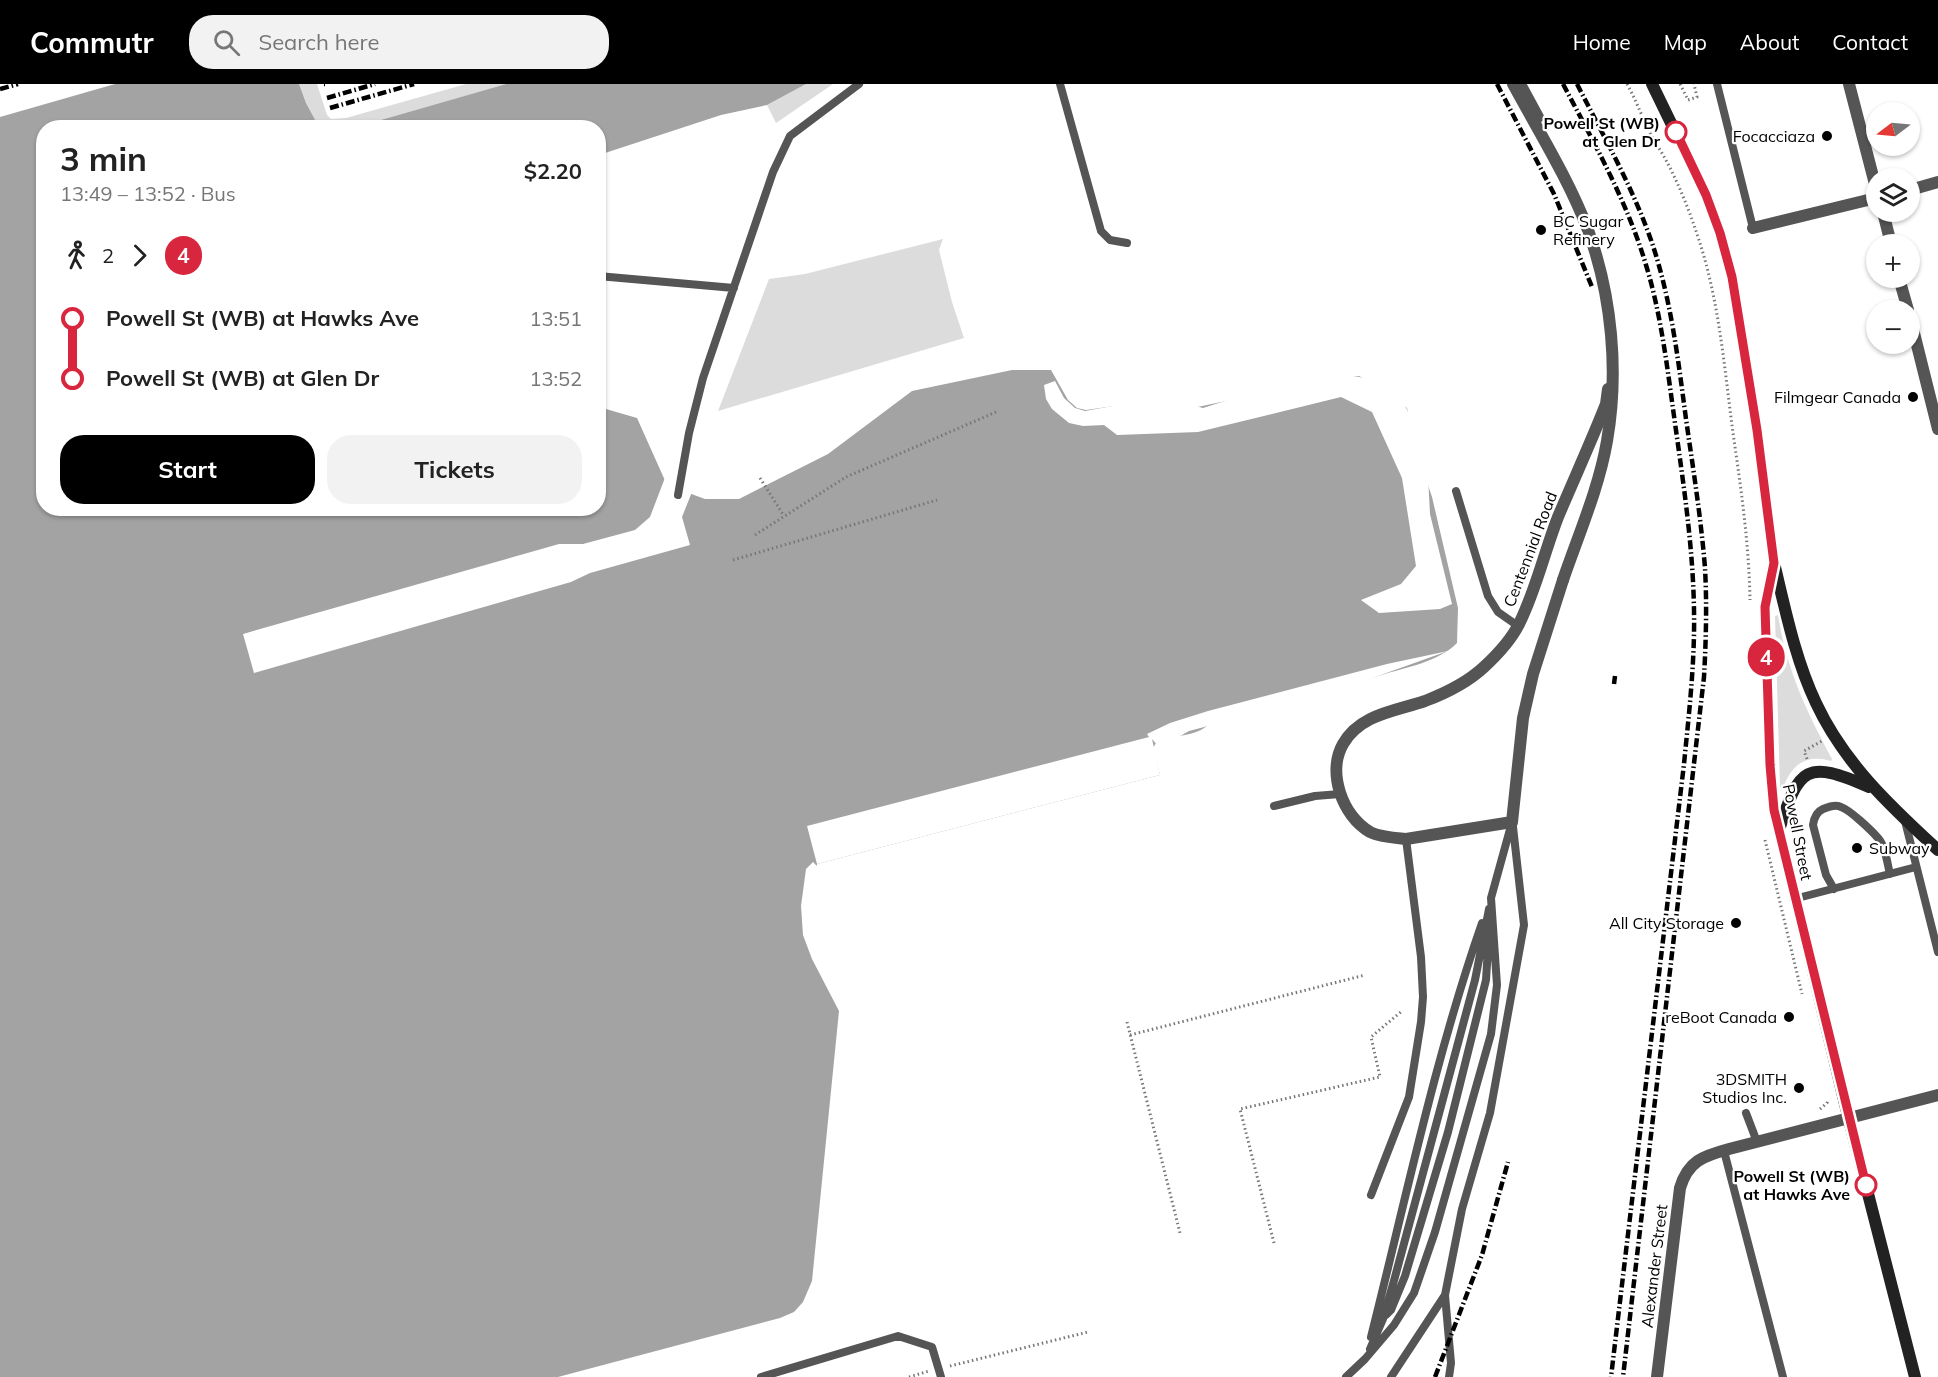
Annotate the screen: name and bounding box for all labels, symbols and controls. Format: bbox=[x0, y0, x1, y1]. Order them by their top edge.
search box bbox=[189, 15, 609, 69]
text: Commutr bbox=[30, 25, 153, 60]
icon: search bbox=[210, 26, 243, 59]
text: Search here bbox=[258, 28, 379, 56]
text: Home bbox=[1573, 29, 1631, 55]
text: Map bbox=[1664, 29, 1707, 55]
text: About bbox=[1740, 29, 1799, 55]
text: Contact bbox=[1832, 29, 1908, 55]
north arrow bbox=[1866, 102, 1920, 156]
map controls bbox=[1866, 102, 1920, 354]
place label: Powell St (WB) at Glen Dr bbox=[1543, 113, 1661, 151]
marker: Powell St (WB) at Glen Dr bbox=[1665, 121, 1687, 143]
place label: Focacciaza bbox=[1733, 126, 1815, 146]
marker: Focacciaza bbox=[1820, 129, 1834, 143]
text: 3 min bbox=[60, 138, 147, 179]
text: $2.20 bbox=[524, 157, 582, 185]
button: layers bbox=[1866, 168, 1920, 222]
text: 13:49 – 13:52 · Bus bbox=[60, 181, 236, 206]
place label: BC Sugar Refinery bbox=[1553, 211, 1623, 249]
marker: BC Sugar Refinery bbox=[1534, 223, 1548, 237]
button: + bbox=[1866, 234, 1920, 288]
icon: walk bbox=[60, 239, 93, 272]
icon: forward bbox=[123, 239, 156, 272]
text: 4 bbox=[177, 242, 190, 268]
text: 2 bbox=[102, 243, 114, 268]
button: − bbox=[1866, 300, 1920, 354]
text: Powell St (WB) at Hawks Ave bbox=[106, 304, 419, 332]
text: 13:51 bbox=[529, 306, 582, 331]
text: Powell St (WB) at Glen Dr bbox=[106, 364, 379, 392]
text: 13:52 bbox=[529, 366, 582, 391]
place label: Filmgear Canada bbox=[1774, 387, 1901, 407]
marker: Filmgear Canada bbox=[1906, 390, 1920, 404]
button: Start bbox=[60, 435, 315, 504]
button: Tickets bbox=[327, 435, 582, 504]
street label: Centennial Road bbox=[1499, 488, 1561, 610]
line badge: 4 bbox=[1746, 638, 1786, 676]
text: 4 bbox=[1760, 644, 1772, 670]
street label: Powell Street bbox=[1779, 782, 1817, 882]
place label: Subway bbox=[1869, 838, 1930, 858]
marker: Subway bbox=[1850, 841, 1864, 855]
place label: All City Storage bbox=[1609, 913, 1724, 933]
marker: All City Storage bbox=[1729, 916, 1743, 930]
place label: reBoot Canada bbox=[1665, 1007, 1777, 1027]
marker: reBoot Canada bbox=[1782, 1010, 1796, 1024]
place label: 3DSMITH Studios Inc. bbox=[1702, 1069, 1787, 1107]
marker: 3DSMITH Studios Inc. bbox=[1792, 1081, 1806, 1095]
place label: Powell St (WB) at Hawks Ave bbox=[1733, 1166, 1850, 1204]
marker: Powell St (WB) at Hawks Ave bbox=[1855, 1174, 1877, 1196]
street label: Alexander Street bbox=[1637, 1203, 1672, 1329]

